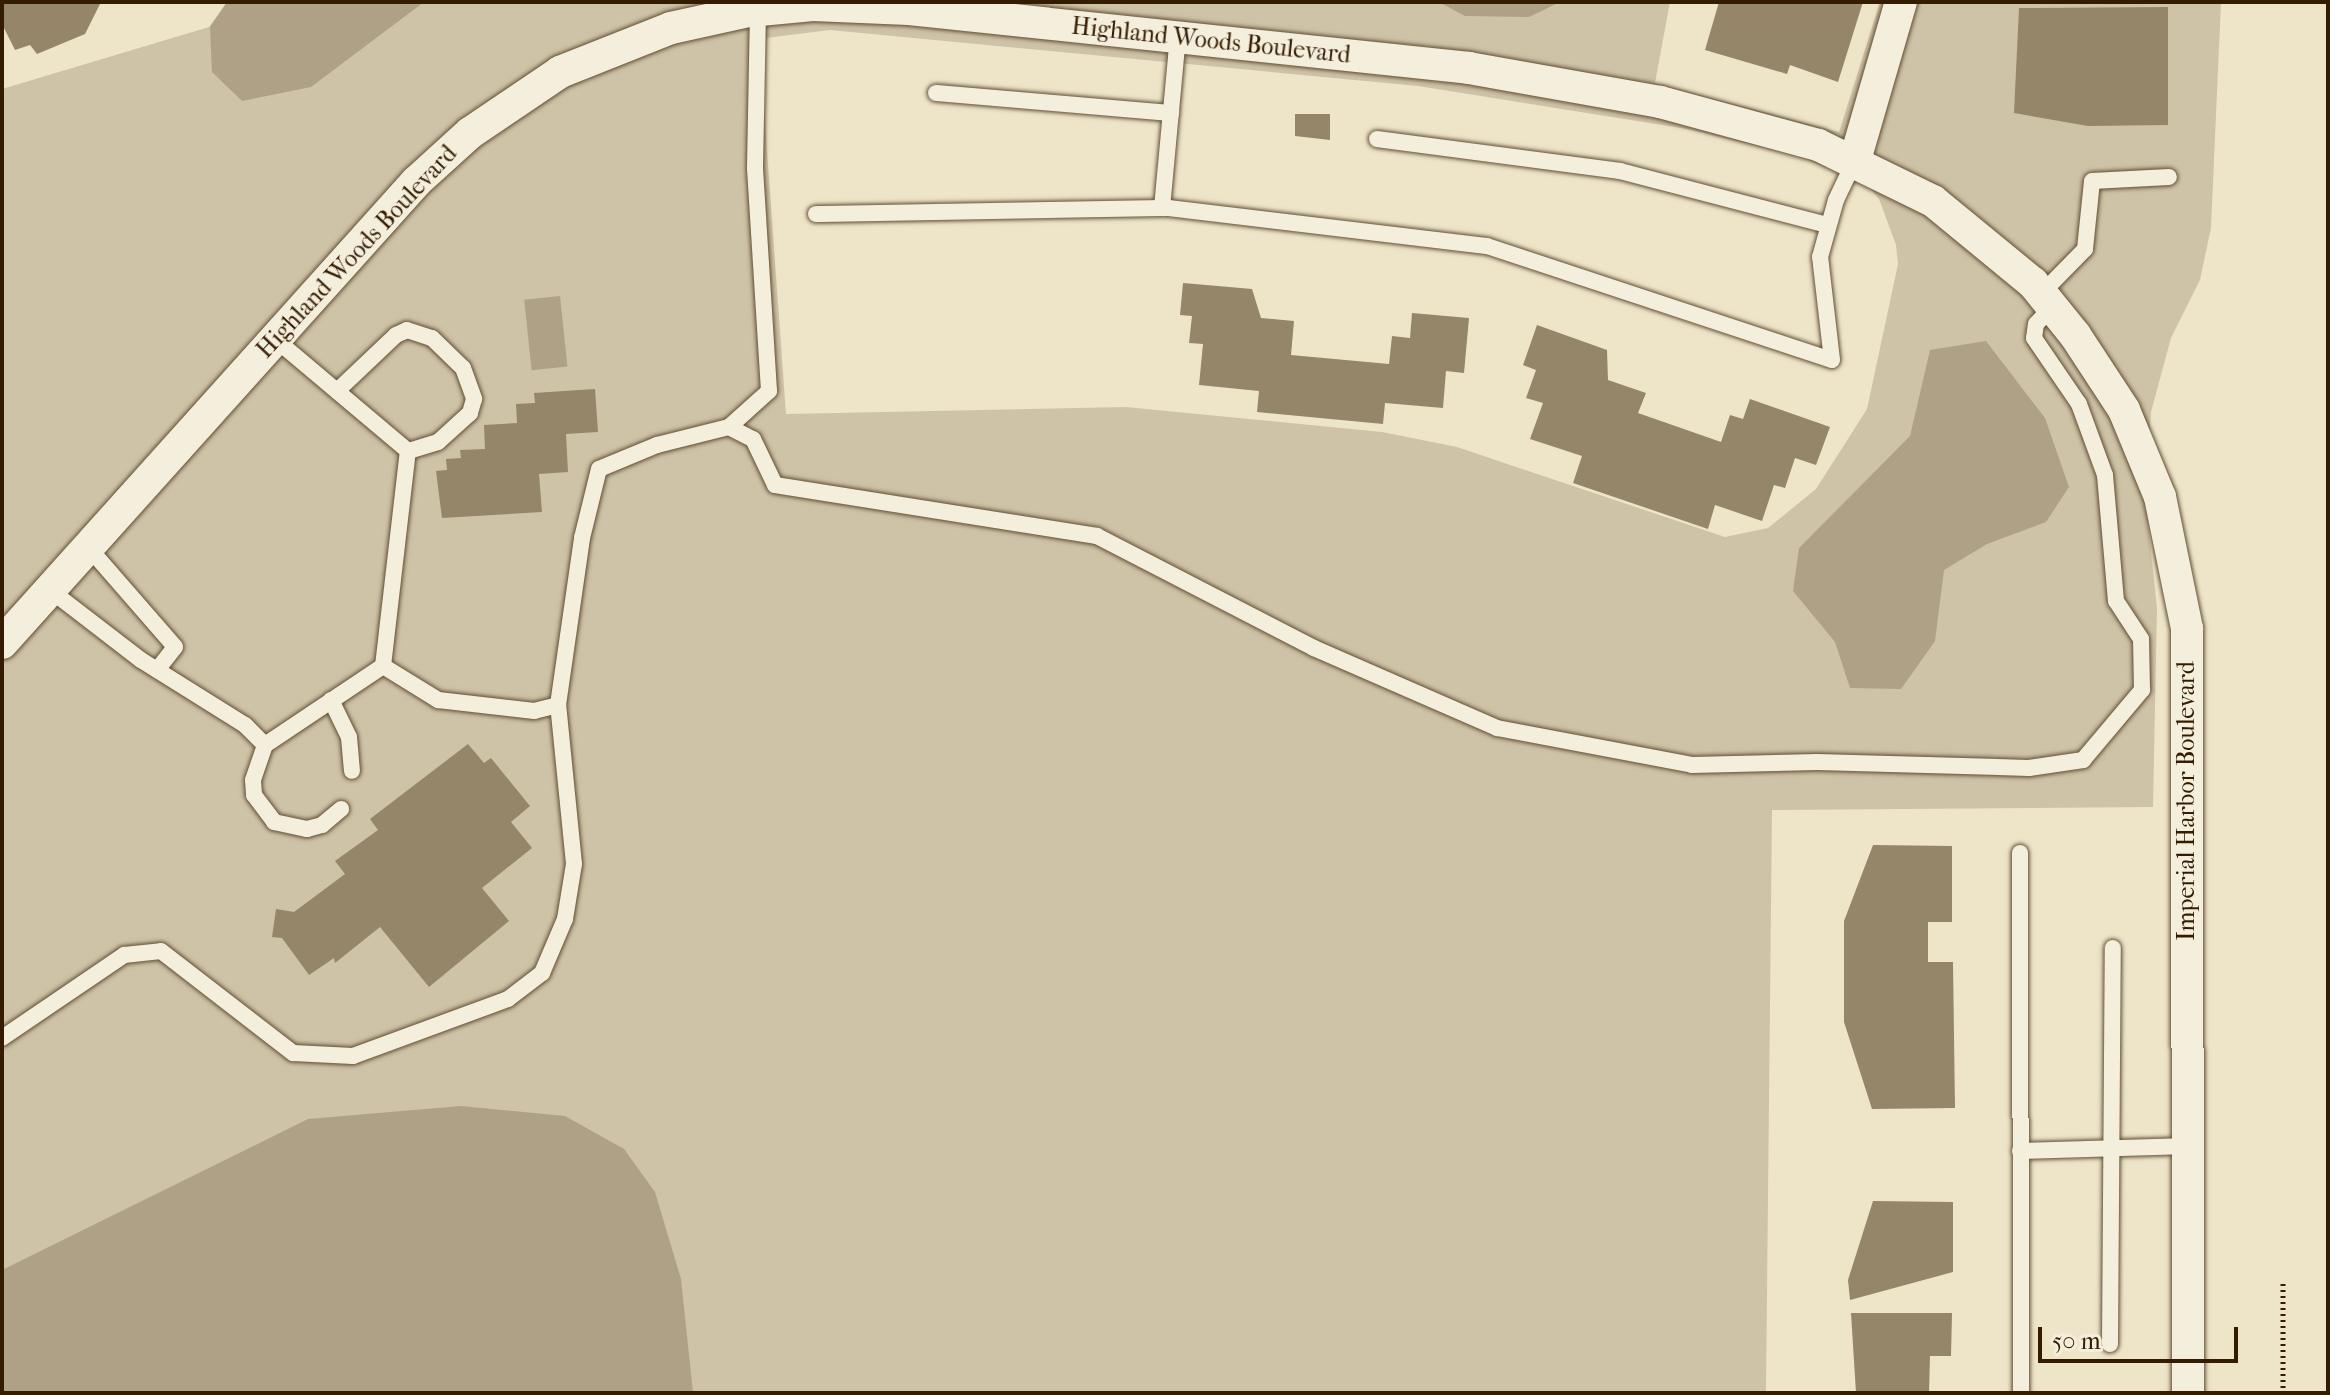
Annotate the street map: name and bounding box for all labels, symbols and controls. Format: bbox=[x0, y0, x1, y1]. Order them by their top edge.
street label: Highland Woods Boulevard bbox=[1070, 12, 1352, 70]
street label: Highland Woods Boulevard bbox=[251, 140, 463, 364]
street label: Imperial Harbor Boulevard bbox=[2173, 661, 2201, 941]
scale bar bbox=[2042, 1311, 2242, 1361]
text: 50 m bbox=[2052, 1327, 2101, 1355]

